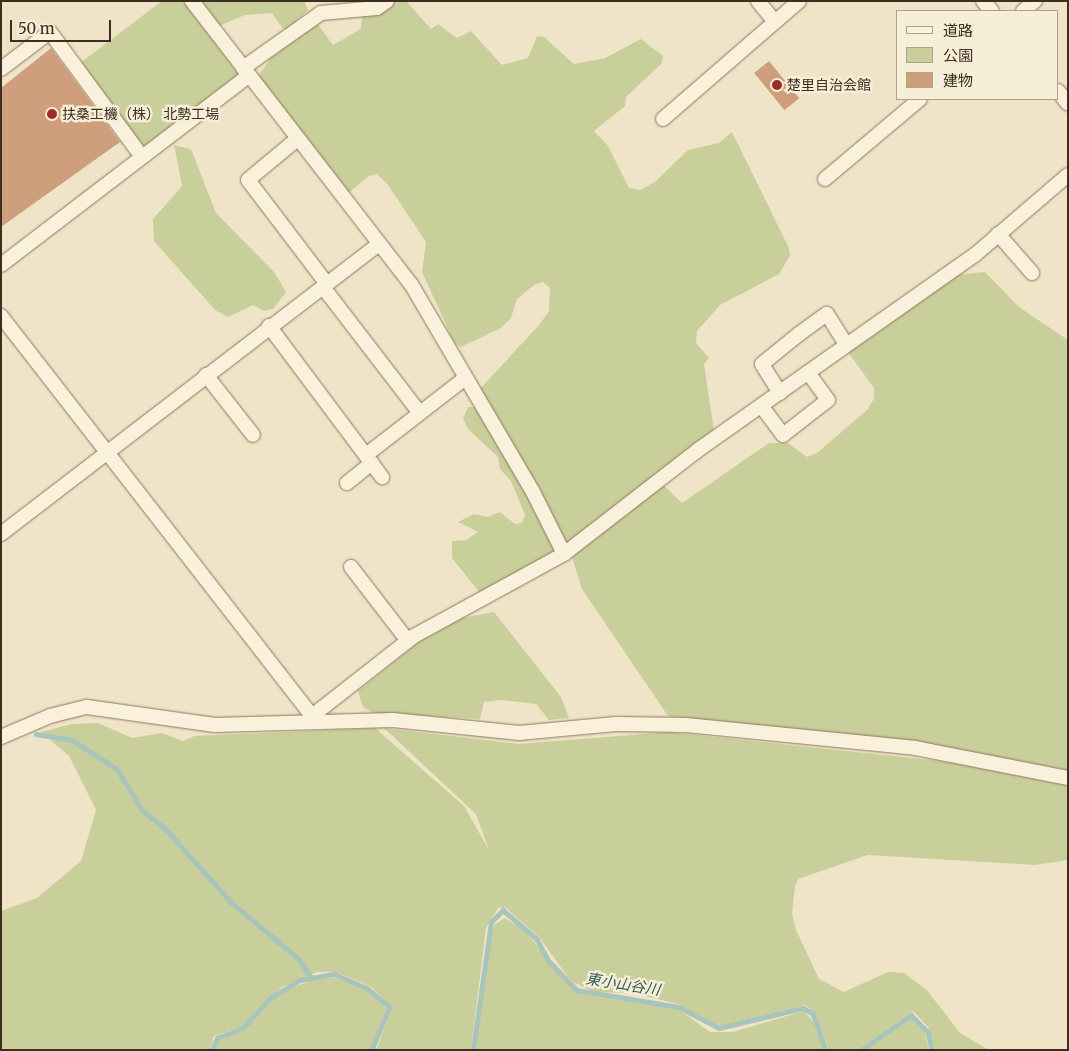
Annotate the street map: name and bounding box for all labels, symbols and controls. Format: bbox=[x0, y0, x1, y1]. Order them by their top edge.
scale bar bbox=[12, 10, 114, 42]
legend bbox=[896, 10, 1059, 100]
text: 50 m bbox=[18, 19, 55, 38]
text: 道路 bbox=[943, 21, 973, 40]
text: 公園 bbox=[943, 46, 973, 65]
text: 建物 bbox=[943, 71, 973, 90]
place label: 楚里自治会館 bbox=[787, 77, 871, 93]
marker: 楚里自治会館 bbox=[771, 79, 783, 91]
place label: 扶桑工機（株） 北勢工場 bbox=[62, 106, 219, 122]
marker: 扶桑工機（株） 北勢工場 bbox=[46, 108, 58, 120]
water label: 東小山谷川 bbox=[585, 969, 661, 999]

